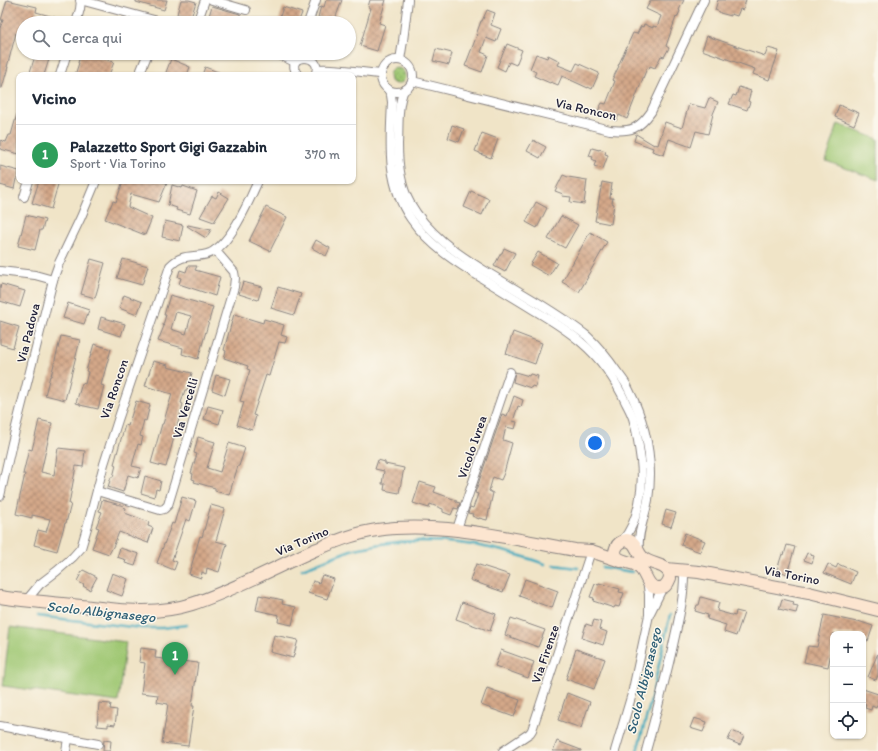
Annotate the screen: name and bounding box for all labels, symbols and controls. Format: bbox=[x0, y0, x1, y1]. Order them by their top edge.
search box bbox=[16, 16, 356, 60]
icon: search bbox=[30, 27, 52, 49]
text: Cerca qui bbox=[62, 29, 122, 47]
text: Vicino bbox=[32, 88, 76, 108]
street label: Via Roncon bbox=[554, 95, 619, 123]
text: Palazzetto Sport Gigi Gazzabin bbox=[70, 138, 267, 156]
text: 1 bbox=[42, 147, 48, 162]
text: 370 m bbox=[305, 147, 340, 162]
text: Sport · Via Torino bbox=[70, 156, 166, 171]
street label: Via Padova bbox=[13, 301, 43, 364]
street label: Via Roncon bbox=[97, 357, 131, 421]
street label: Via Vercelli bbox=[169, 376, 201, 440]
street label: Vicolo Ivrea bbox=[454, 413, 490, 480]
your location bbox=[585, 433, 605, 453]
street label: Via Torino bbox=[273, 523, 331, 559]
street label: Via Torino bbox=[763, 562, 821, 588]
water label: Scolo Albignasego bbox=[46, 598, 157, 626]
street label: Via Firenze bbox=[528, 623, 562, 685]
water label: Scolo Albignasego bbox=[623, 625, 666, 736]
map controls bbox=[830, 631, 866, 739]
button: + bbox=[830, 631, 866, 667]
pin: 1 bbox=[162, 642, 188, 675]
button: − bbox=[830, 667, 866, 703]
button: locate bbox=[830, 703, 866, 739]

